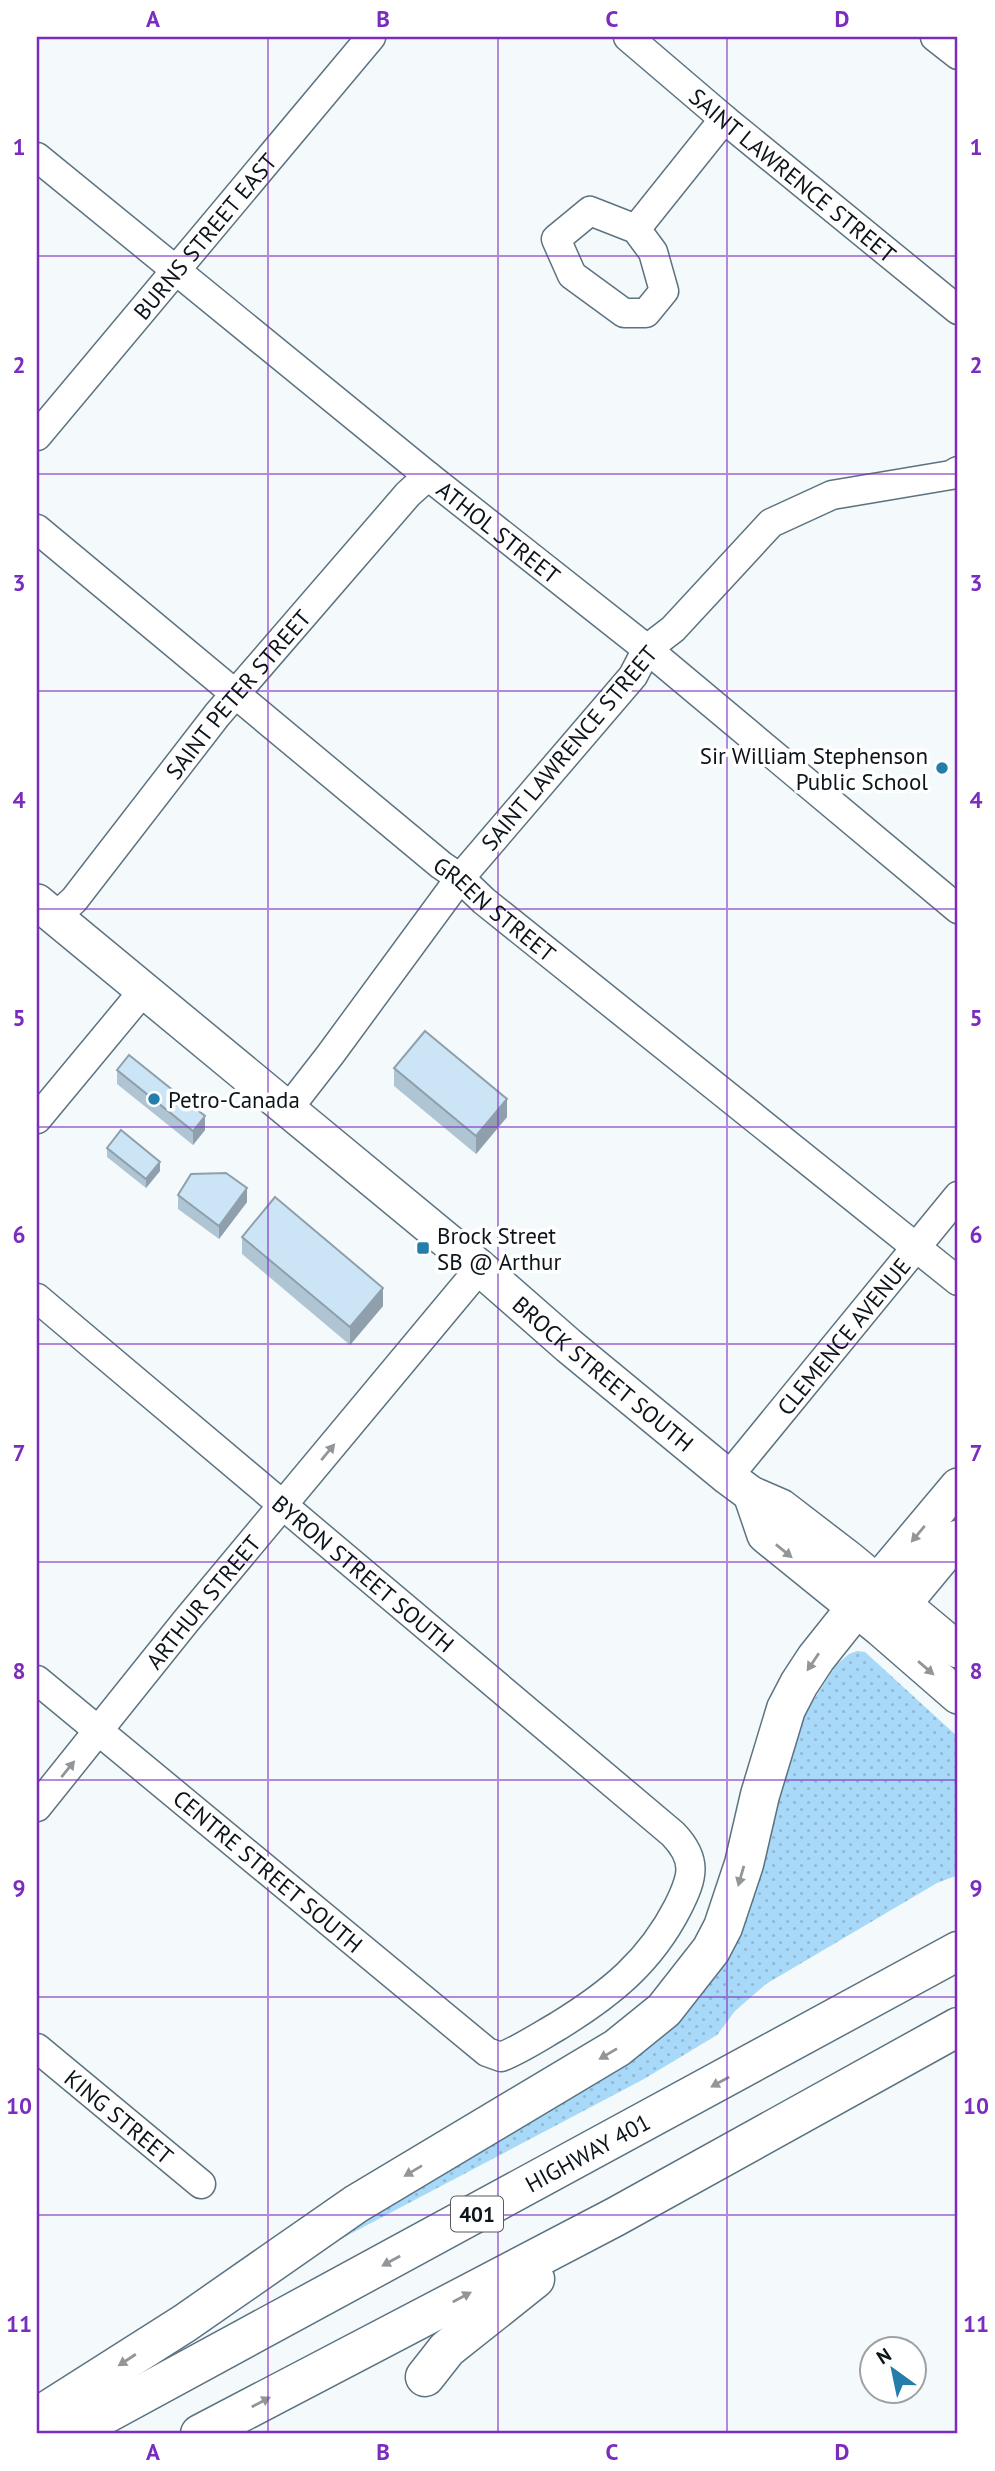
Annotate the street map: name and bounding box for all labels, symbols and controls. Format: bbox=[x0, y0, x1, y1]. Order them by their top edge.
text: A bbox=[146, 4, 160, 33]
text: B bbox=[376, 4, 390, 33]
text: C bbox=[606, 4, 619, 33]
text: D bbox=[835, 4, 849, 33]
street label: SAINT LAWRENCE STREET bbox=[684, 82, 902, 268]
text: 1 bbox=[12, 132, 26, 161]
text: 1 bbox=[969, 132, 983, 161]
street label: BURNS STREET EAST bbox=[127, 147, 283, 325]
text: 2 bbox=[12, 350, 26, 379]
text: 2 bbox=[969, 350, 983, 379]
street label: ATHOL STREET bbox=[431, 474, 567, 590]
text: 3 bbox=[12, 568, 26, 597]
text: 3 bbox=[969, 568, 983, 597]
street label: SAINT PETER STREET bbox=[159, 603, 317, 785]
street label: SAINT LAWRENCE STREET bbox=[475, 639, 663, 856]
place label: Sir William Stephenson Public School bbox=[700, 741, 928, 796]
marker: Sir William Stephenson Public School bbox=[934, 760, 950, 776]
text: 4 bbox=[12, 785, 26, 814]
text: 4 bbox=[969, 785, 983, 814]
street label: GREEN STREET bbox=[428, 850, 562, 968]
text: 5 bbox=[12, 1003, 26, 1032]
text: 5 bbox=[969, 1003, 983, 1032]
place label: Petro-Canada bbox=[168, 1085, 300, 1114]
marker: Petro-Canada bbox=[146, 1091, 162, 1107]
text: 6 bbox=[12, 1220, 26, 1249]
text: 6 bbox=[969, 1220, 983, 1249]
place label: Brock Street SB @ Arthur bbox=[437, 1221, 561, 1276]
marker: Brock Street SB @ Arthur bbox=[415, 1240, 431, 1256]
street label: CLEMENCE AVENUE bbox=[770, 1252, 916, 1421]
street label: BROCK STREET SOUTH bbox=[507, 1289, 700, 1457]
text: 7 bbox=[12, 1438, 26, 1467]
text: 7 bbox=[969, 1438, 983, 1467]
one-way arrow bbox=[320, 1443, 335, 1460]
street label: BYRON STREET SOUTH bbox=[267, 1488, 460, 1658]
one-way arrow bbox=[910, 1525, 926, 1543]
street label: ARTHUR STREET bbox=[139, 1528, 267, 1674]
one-way arrow bbox=[775, 1543, 793, 1558]
one-way arrow bbox=[806, 1653, 820, 1671]
text: 8 bbox=[12, 1656, 26, 1685]
text: 8 bbox=[969, 1656, 983, 1685]
one-way arrow bbox=[917, 1660, 934, 1675]
one-way arrow bbox=[60, 1760, 75, 1778]
street label: CENTRE STREET SOUTH bbox=[167, 1783, 369, 1959]
one-way arrow bbox=[735, 1866, 745, 1887]
text: 9 bbox=[12, 1873, 26, 1902]
text: 9 bbox=[969, 1873, 983, 1902]
one-way arrow bbox=[598, 2047, 617, 2060]
street label: KING STREET bbox=[59, 2063, 180, 2170]
one-way arrow bbox=[709, 2075, 729, 2087]
text: 10 bbox=[6, 2091, 32, 2120]
text: 10 bbox=[963, 2091, 989, 2120]
street label: HIGHWAY 401 bbox=[520, 2107, 655, 2198]
one-way arrow bbox=[403, 2165, 422, 2177]
road number: 401 bbox=[451, 2196, 503, 2232]
one-way arrow bbox=[381, 2255, 400, 2267]
one-way arrow bbox=[452, 2291, 472, 2303]
text: 11 bbox=[6, 2309, 32, 2338]
text: 11 bbox=[963, 2309, 989, 2338]
north arrow bbox=[858, 2334, 928, 2404]
text: N bbox=[872, 2342, 896, 2369]
one-way arrow bbox=[118, 2353, 137, 2366]
one-way arrow bbox=[251, 2397, 271, 2408]
text: A bbox=[146, 2437, 160, 2466]
text: B bbox=[376, 2437, 390, 2466]
text: C bbox=[606, 2437, 619, 2466]
text: D bbox=[835, 2437, 849, 2466]

